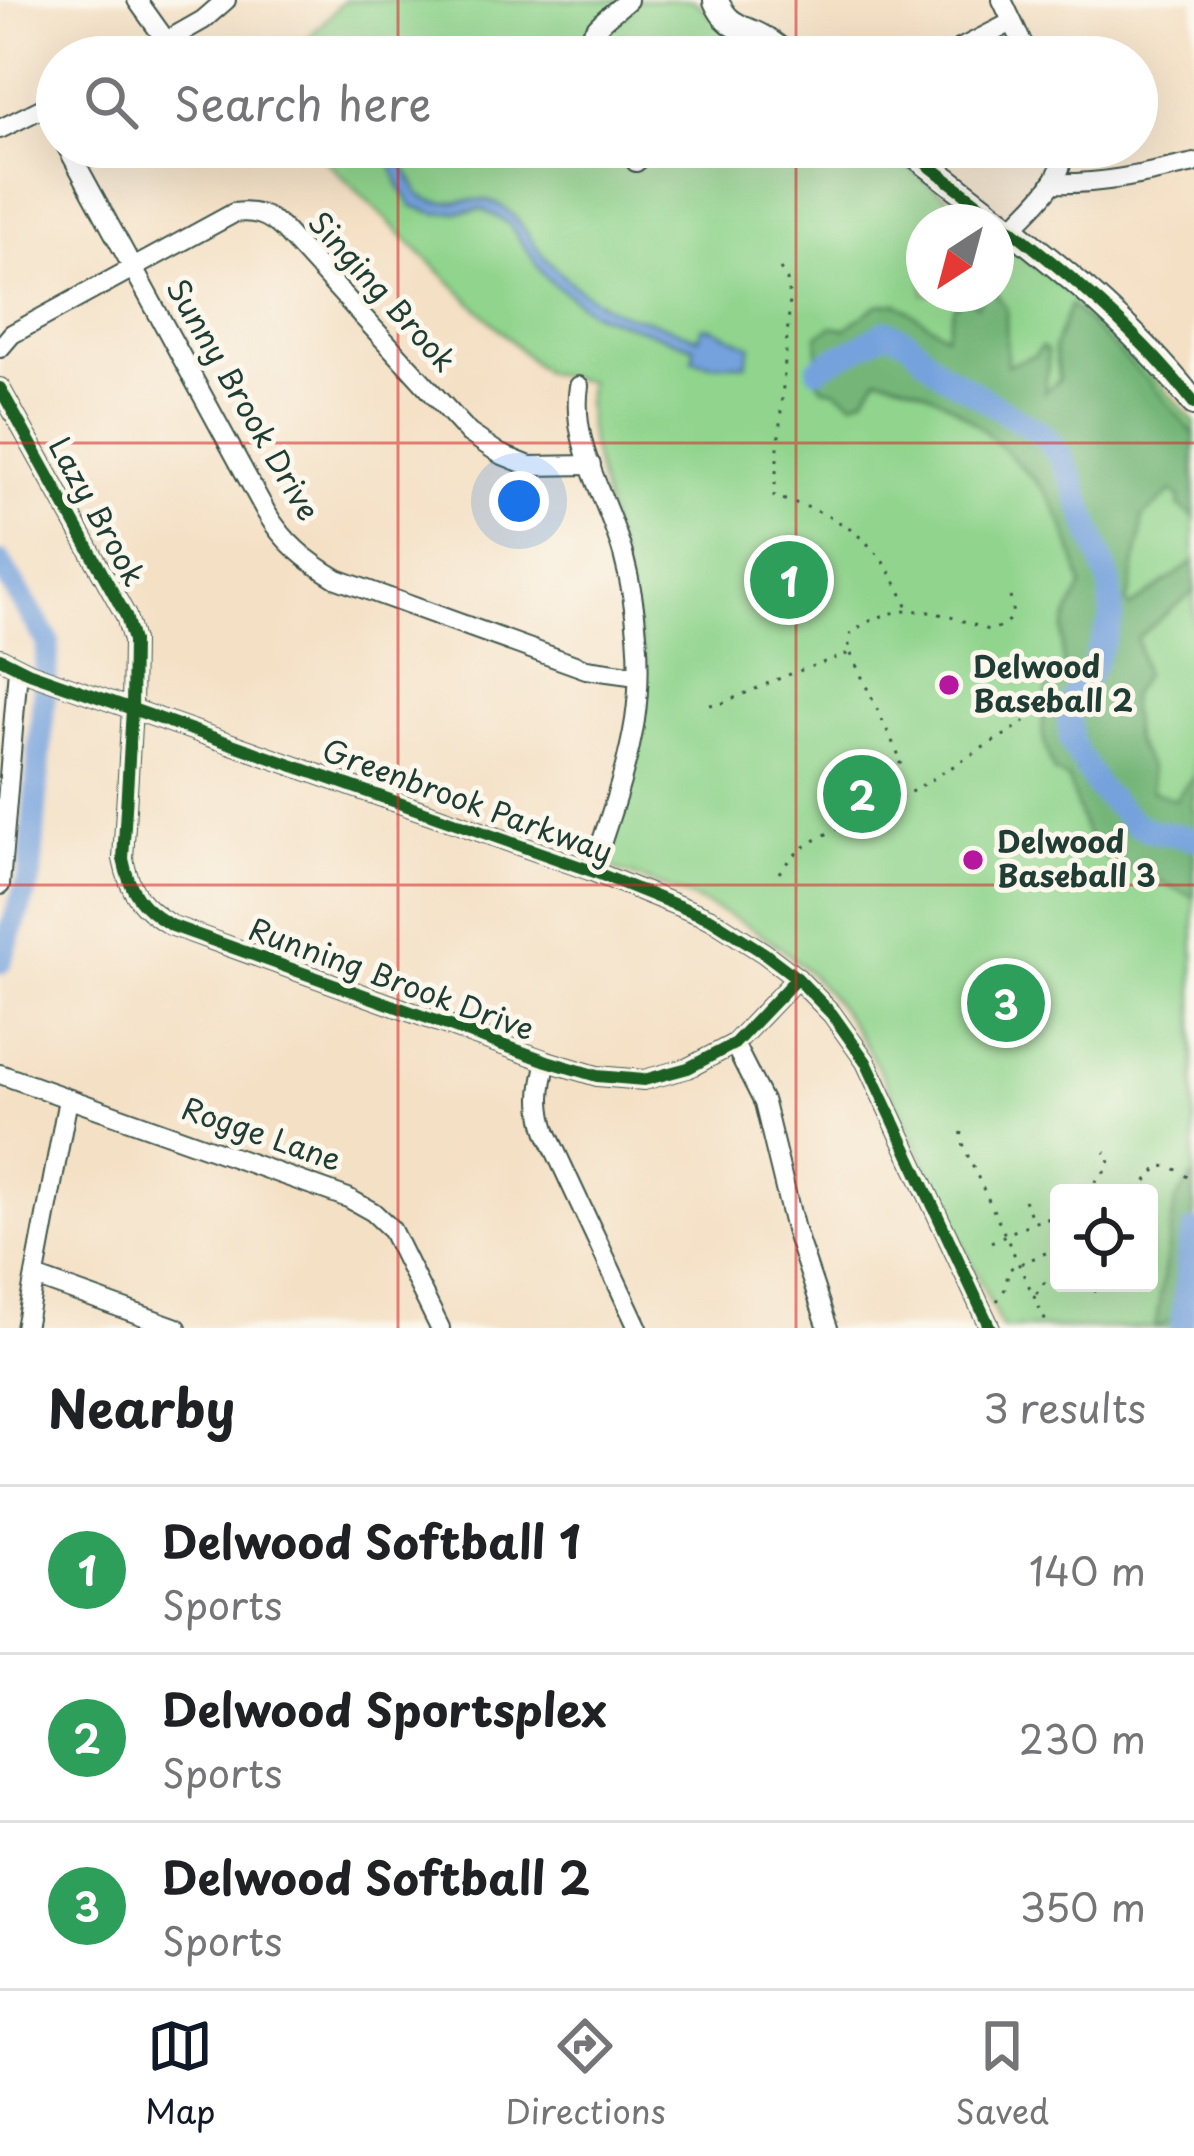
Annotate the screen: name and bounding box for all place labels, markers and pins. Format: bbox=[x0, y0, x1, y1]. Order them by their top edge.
pin: 1 bbox=[750, 535, 828, 625]
place label: Delwood Baseball 2 bbox=[973, 643, 1133, 722]
marker: Delwood Baseball 2 bbox=[936, 672, 962, 698]
pin: 2 bbox=[823, 749, 901, 839]
place label: Delwood Baseball 3 bbox=[997, 818, 1156, 897]
marker: Delwood Baseball 3 bbox=[960, 847, 986, 873]
pin: 3 bbox=[967, 958, 1045, 1048]

